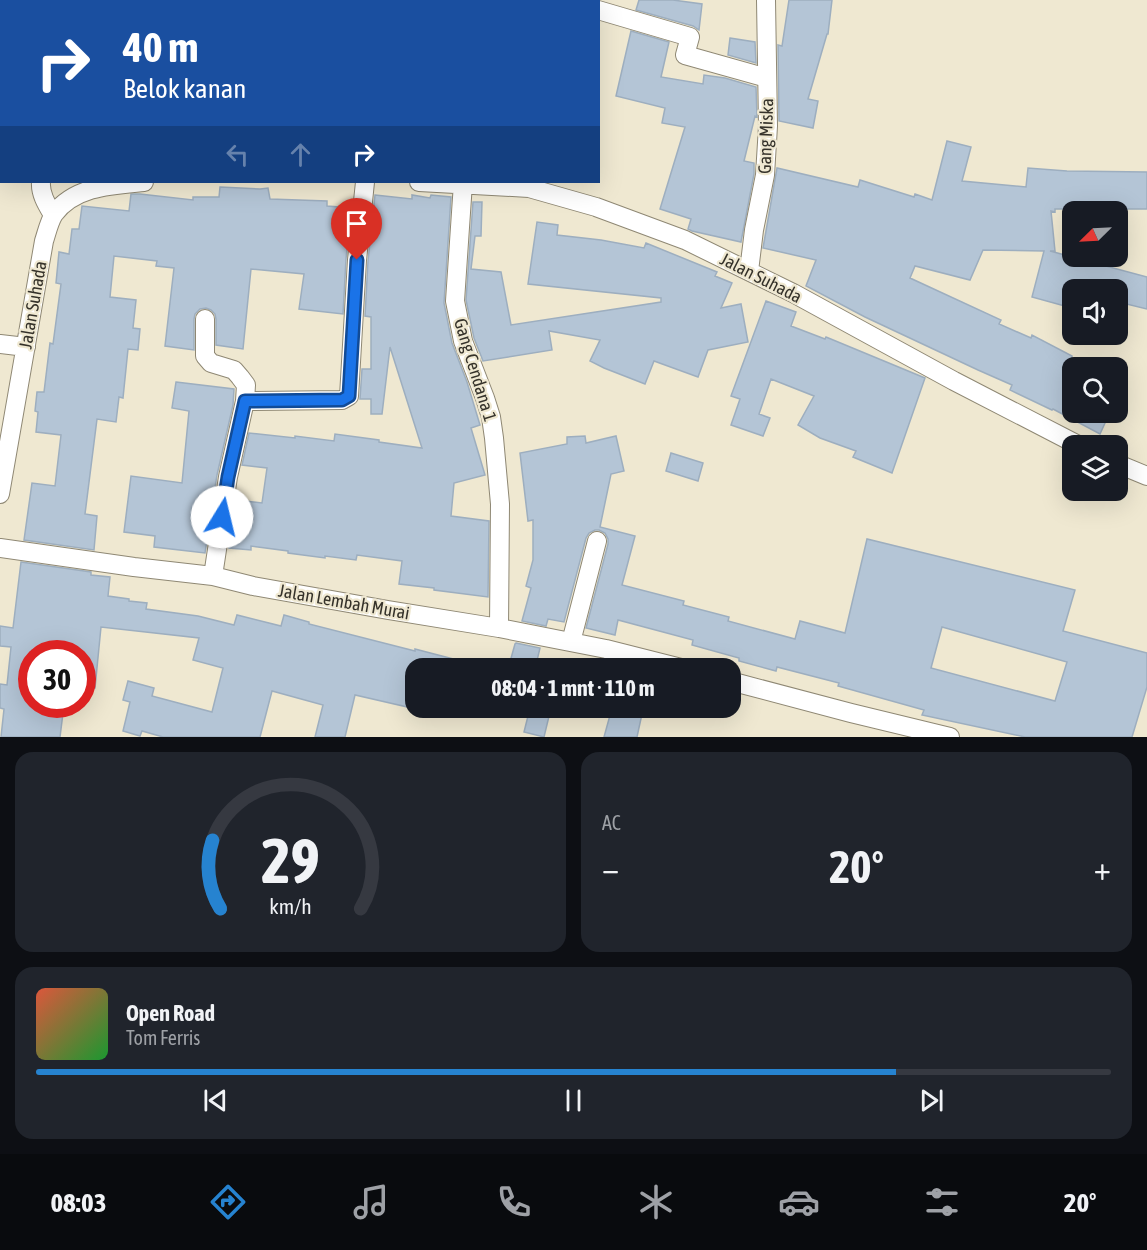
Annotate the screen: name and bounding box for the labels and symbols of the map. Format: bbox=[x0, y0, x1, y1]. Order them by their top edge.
street label: Gang Miska bbox=[754, 98, 777, 174]
pin bbox=[331, 198, 382, 260]
north arrow bbox=[1062, 201, 1128, 267]
street label: Jalan Suhada bbox=[717, 248, 806, 307]
street label: Jalan Suhada bbox=[14, 259, 51, 350]
street label: Gang Cendana 1 bbox=[450, 316, 501, 424]
position arrow bbox=[190, 485, 254, 549]
street label: Jalan Lembah Murai bbox=[277, 580, 411, 623]
speed limit sign: 30 bbox=[18, 640, 96, 718]

